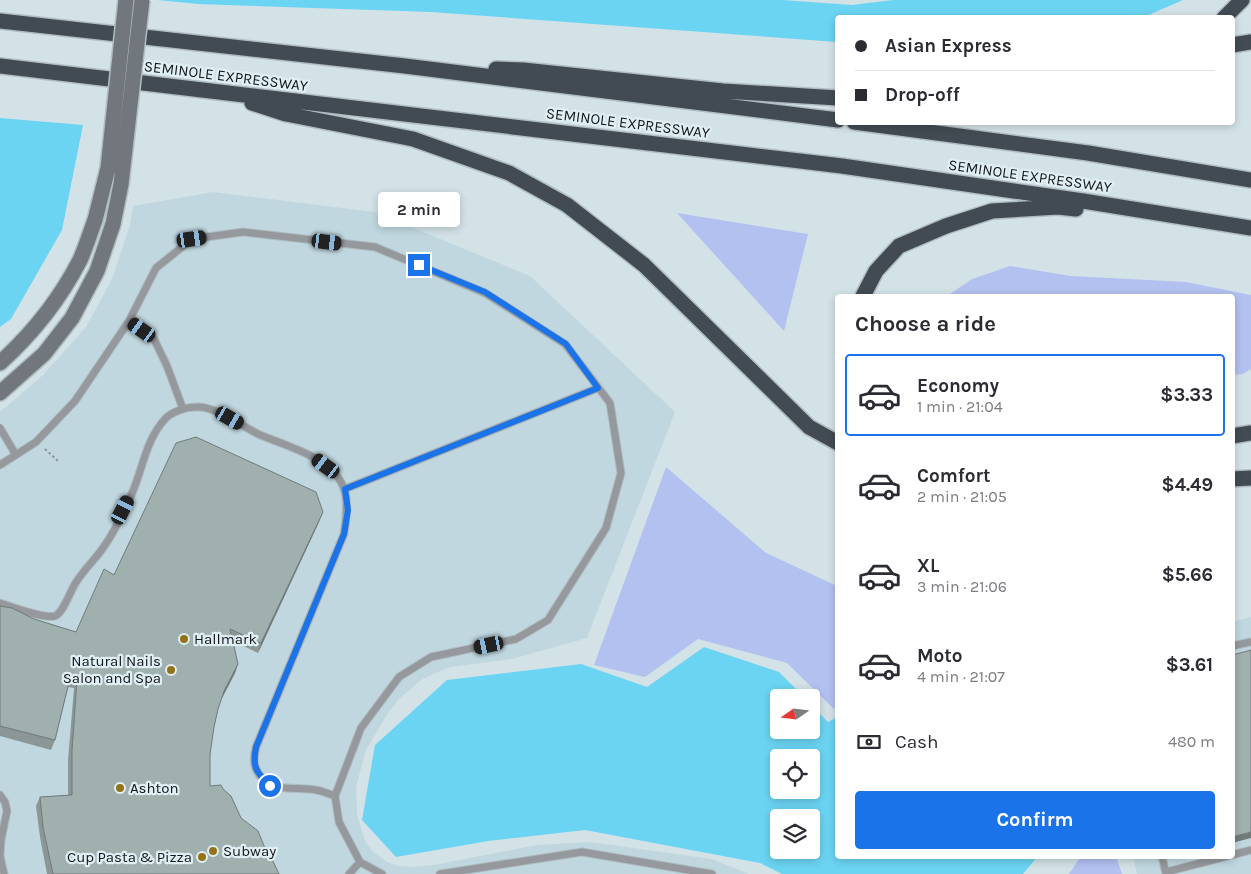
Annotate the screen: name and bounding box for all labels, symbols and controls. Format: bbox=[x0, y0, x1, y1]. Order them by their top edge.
text: Asian Express bbox=[885, 35, 1012, 57]
street label: SEMINOLE EXPRESSWAY bbox=[143, 57, 310, 95]
text: Drop-off bbox=[885, 84, 960, 106]
street label: SEMINOLE EXPRESSWAY bbox=[545, 104, 712, 142]
street label: SEMINOLE EXPRESSWAY bbox=[947, 156, 1114, 196]
callout: 2 min bbox=[378, 192, 460, 228]
text: 2 min bbox=[397, 200, 441, 219]
car bbox=[176, 229, 207, 249]
car bbox=[311, 233, 342, 251]
route end bbox=[408, 254, 430, 276]
text: Choose a ride bbox=[855, 311, 996, 337]
car bbox=[125, 315, 158, 345]
icon: car bbox=[857, 373, 902, 418]
text: Economy bbox=[917, 375, 999, 397]
text: $3.33 bbox=[1160, 384, 1213, 406]
text: 1 min · 21:04 bbox=[917, 397, 1003, 416]
car bbox=[213, 404, 246, 432]
car bbox=[309, 451, 342, 481]
icon: car bbox=[857, 463, 902, 508]
text: Comfort bbox=[917, 465, 991, 487]
text: $4.49 bbox=[1162, 474, 1213, 496]
text: 2 min · 21:05 bbox=[917, 487, 1007, 506]
car bbox=[109, 493, 136, 527]
icon: car bbox=[857, 553, 902, 598]
text: XL bbox=[917, 555, 939, 577]
text: $5.66 bbox=[1162, 564, 1213, 586]
text: 3 min · 21:06 bbox=[917, 577, 1007, 596]
place label: Hallmark bbox=[194, 630, 257, 648]
marker: Hallmark bbox=[178, 633, 190, 645]
car bbox=[472, 635, 505, 655]
icon: car bbox=[857, 643, 902, 688]
text: Moto bbox=[917, 645, 963, 667]
place label: Natural Nails Salon and Spa bbox=[63, 652, 161, 687]
text: $3.61 bbox=[1166, 654, 1213, 676]
marker: Natural Nails Salon and Spa bbox=[165, 664, 177, 676]
text: 4 min · 21:07 bbox=[917, 667, 1005, 686]
north arrow bbox=[770, 689, 820, 739]
map controls bbox=[770, 689, 820, 859]
icon: cash bbox=[855, 728, 883, 756]
text: Cash bbox=[895, 731, 939, 753]
text: 480 m bbox=[1168, 732, 1215, 751]
button: locate bbox=[770, 749, 820, 799]
route start bbox=[259, 775, 281, 797]
place label: Ashton bbox=[130, 779, 178, 797]
marker: Ashton bbox=[114, 782, 126, 794]
button: Confirm bbox=[855, 791, 1215, 849]
button: layers bbox=[770, 809, 820, 859]
place label: Subway bbox=[223, 842, 276, 860]
marker: Subway bbox=[207, 845, 219, 857]
place label: Cup Pasta & Pizza bbox=[67, 848, 192, 866]
marker: Cup Pasta & Pizza bbox=[196, 851, 208, 863]

